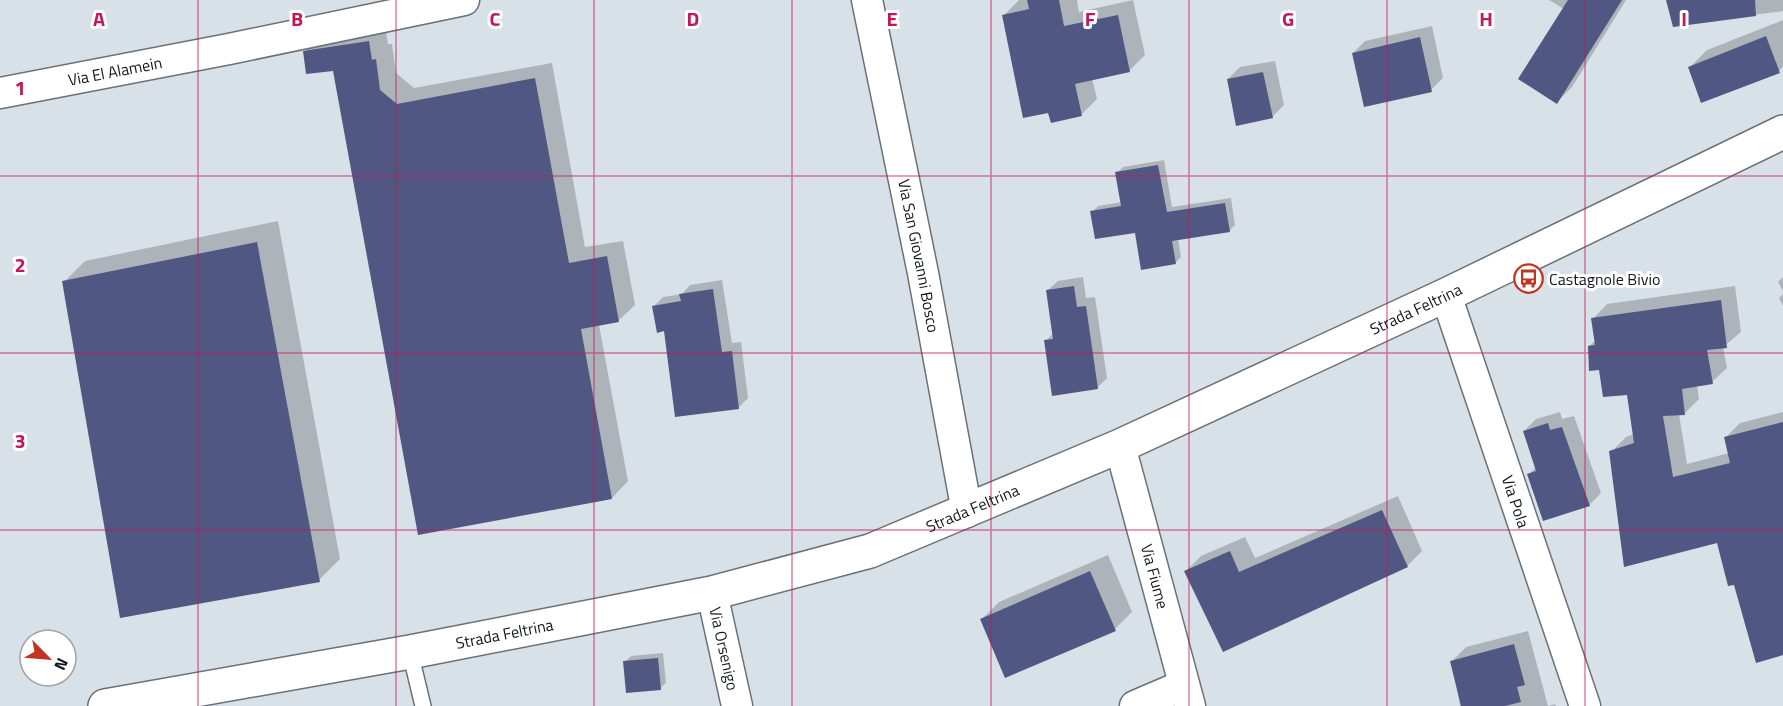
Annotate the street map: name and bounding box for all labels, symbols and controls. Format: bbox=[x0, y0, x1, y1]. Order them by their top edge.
text: A bbox=[93, 3, 105, 34]
text: B bbox=[291, 3, 303, 34]
text: C bbox=[490, 3, 501, 34]
text: D bbox=[687, 3, 699, 34]
text: E bbox=[886, 3, 898, 34]
text: F bbox=[1085, 3, 1096, 34]
text: G bbox=[1282, 3, 1294, 34]
text: H bbox=[1479, 3, 1493, 34]
text: I bbox=[1681, 3, 1687, 34]
street label: Via El Alamein bbox=[66, 50, 164, 92]
text: 1 bbox=[14, 72, 26, 103]
street label: Via San Giovanni Bosco bbox=[892, 177, 946, 334]
text: 2 bbox=[14, 249, 26, 280]
bus stop icon: Castagnole Bivio bbox=[1512, 263, 1544, 295]
place label: Castagnole Bivio bbox=[1549, 267, 1660, 291]
street label: Strada Feltrina bbox=[1366, 277, 1466, 341]
text: 3 bbox=[14, 425, 26, 456]
street label: Via Pola bbox=[1496, 472, 1536, 531]
street label: Strada Feltrina bbox=[922, 478, 1023, 538]
street label: Via Fiume bbox=[1135, 541, 1175, 611]
street label: Via Orsenigo bbox=[703, 605, 745, 693]
street label: Strada Feltrina bbox=[454, 612, 555, 655]
north arrow bbox=[18, 628, 78, 688]
text: N bbox=[48, 654, 75, 674]

